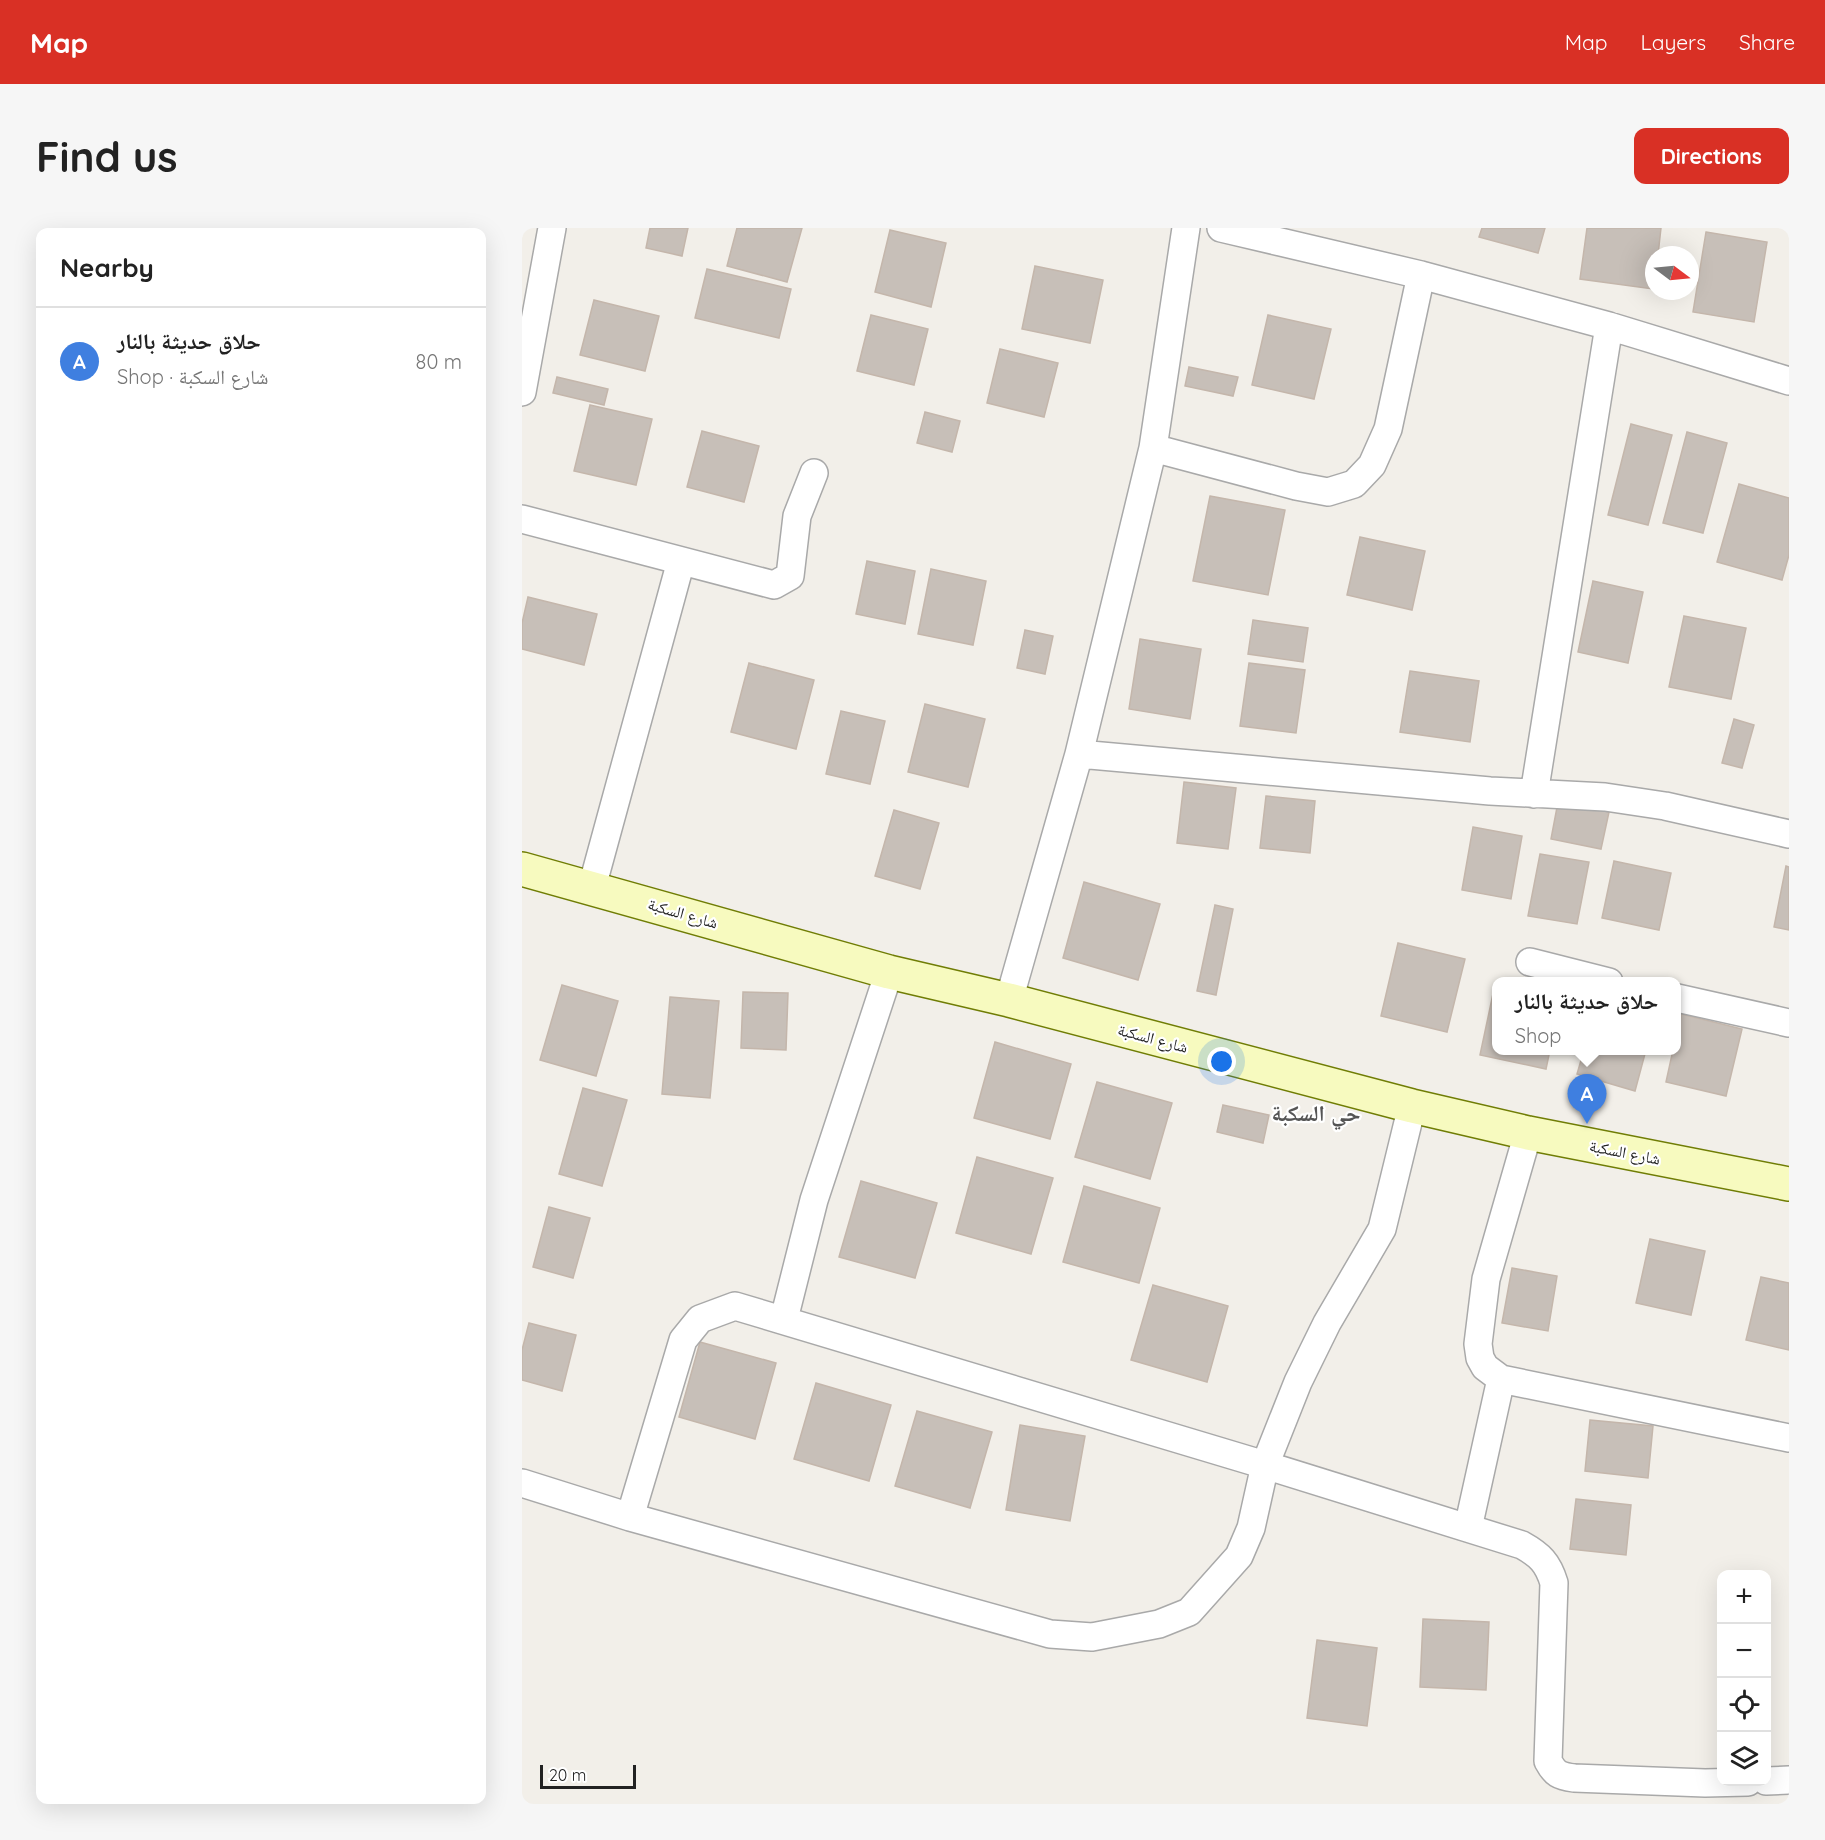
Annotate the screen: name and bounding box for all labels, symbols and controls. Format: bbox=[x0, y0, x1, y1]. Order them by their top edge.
text: Map bbox=[30, 25, 88, 60]
text: Map bbox=[1565, 29, 1608, 55]
text: Layers bbox=[1641, 29, 1706, 55]
text: Share bbox=[1739, 29, 1795, 55]
button: Directions bbox=[1634, 128, 1789, 184]
text: Find us bbox=[36, 130, 178, 183]
north arrow bbox=[1645, 246, 1699, 300]
text: Nearby bbox=[60, 251, 154, 284]
text: حلاق حديثة بالنار bbox=[117, 327, 261, 355]
text: A bbox=[73, 349, 86, 374]
text: 80 m bbox=[416, 349, 462, 374]
text: Shop · شارع السكبة bbox=[117, 364, 268, 389]
street label: شارع السكبة bbox=[645, 893, 720, 933]
popup bbox=[1492, 977, 1681, 1055]
text: حلاق حديثة بالنار bbox=[1515, 987, 1658, 1015]
street label: شارع السكبة bbox=[1115, 1019, 1190, 1058]
text: Shop bbox=[1515, 1023, 1561, 1048]
your location bbox=[1207, 1047, 1236, 1076]
pin: A bbox=[1568, 1074, 1606, 1124]
district label: حي السكبة bbox=[1272, 1099, 1360, 1130]
street label: شارع السكبة bbox=[1588, 1135, 1662, 1170]
map controls bbox=[1717, 1570, 1771, 1786]
button: + bbox=[1717, 1570, 1771, 1624]
button: − bbox=[1717, 1624, 1771, 1678]
button: locate bbox=[1717, 1678, 1771, 1732]
button: layers bbox=[1717, 1732, 1771, 1786]
scale bar bbox=[540, 1762, 636, 1790]
text: 20 m bbox=[549, 1765, 586, 1785]

